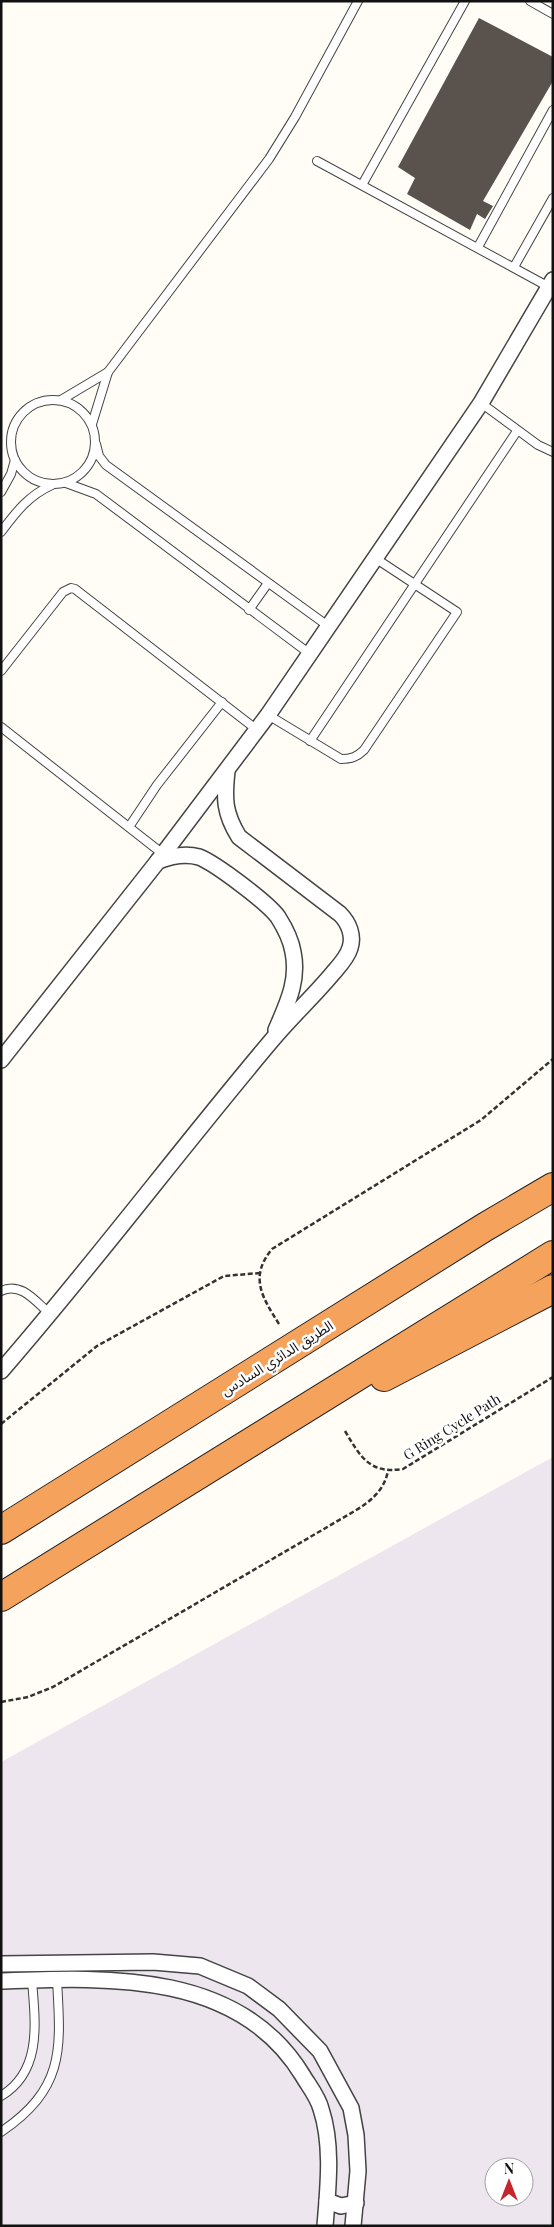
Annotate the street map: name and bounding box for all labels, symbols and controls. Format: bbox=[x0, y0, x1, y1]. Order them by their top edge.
street label: الطريق الدائري السادس bbox=[217, 1315, 338, 1402]
street label: G Ring Cycle Path bbox=[399, 1389, 505, 1464]
north arrow bbox=[484, 2157, 534, 2207]
text: N bbox=[504, 2159, 514, 2178]

